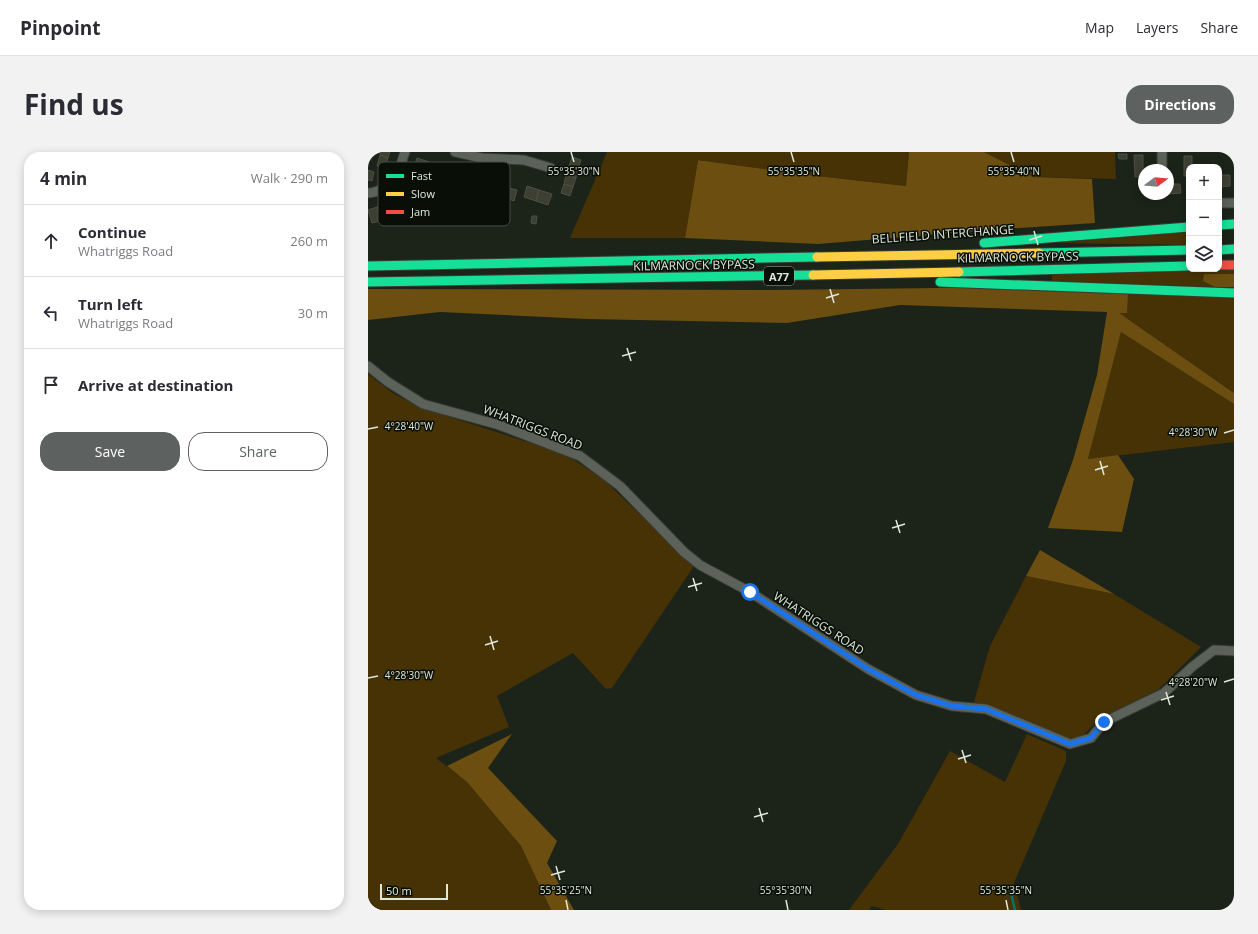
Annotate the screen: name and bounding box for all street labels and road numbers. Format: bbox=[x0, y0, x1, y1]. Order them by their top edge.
street label: BELLFIELD INTERCHANGE bbox=[871, 221, 1015, 247]
street label: KILMARNOCK BYPASS bbox=[957, 247, 1079, 267]
street label: KILMARNOCK BYPASS bbox=[633, 255, 755, 275]
road number: A77 bbox=[764, 267, 794, 285]
street label: WHATRIGGS ROAD bbox=[481, 400, 585, 454]
street label: WHATRIGGS ROAD bbox=[770, 587, 868, 659]

